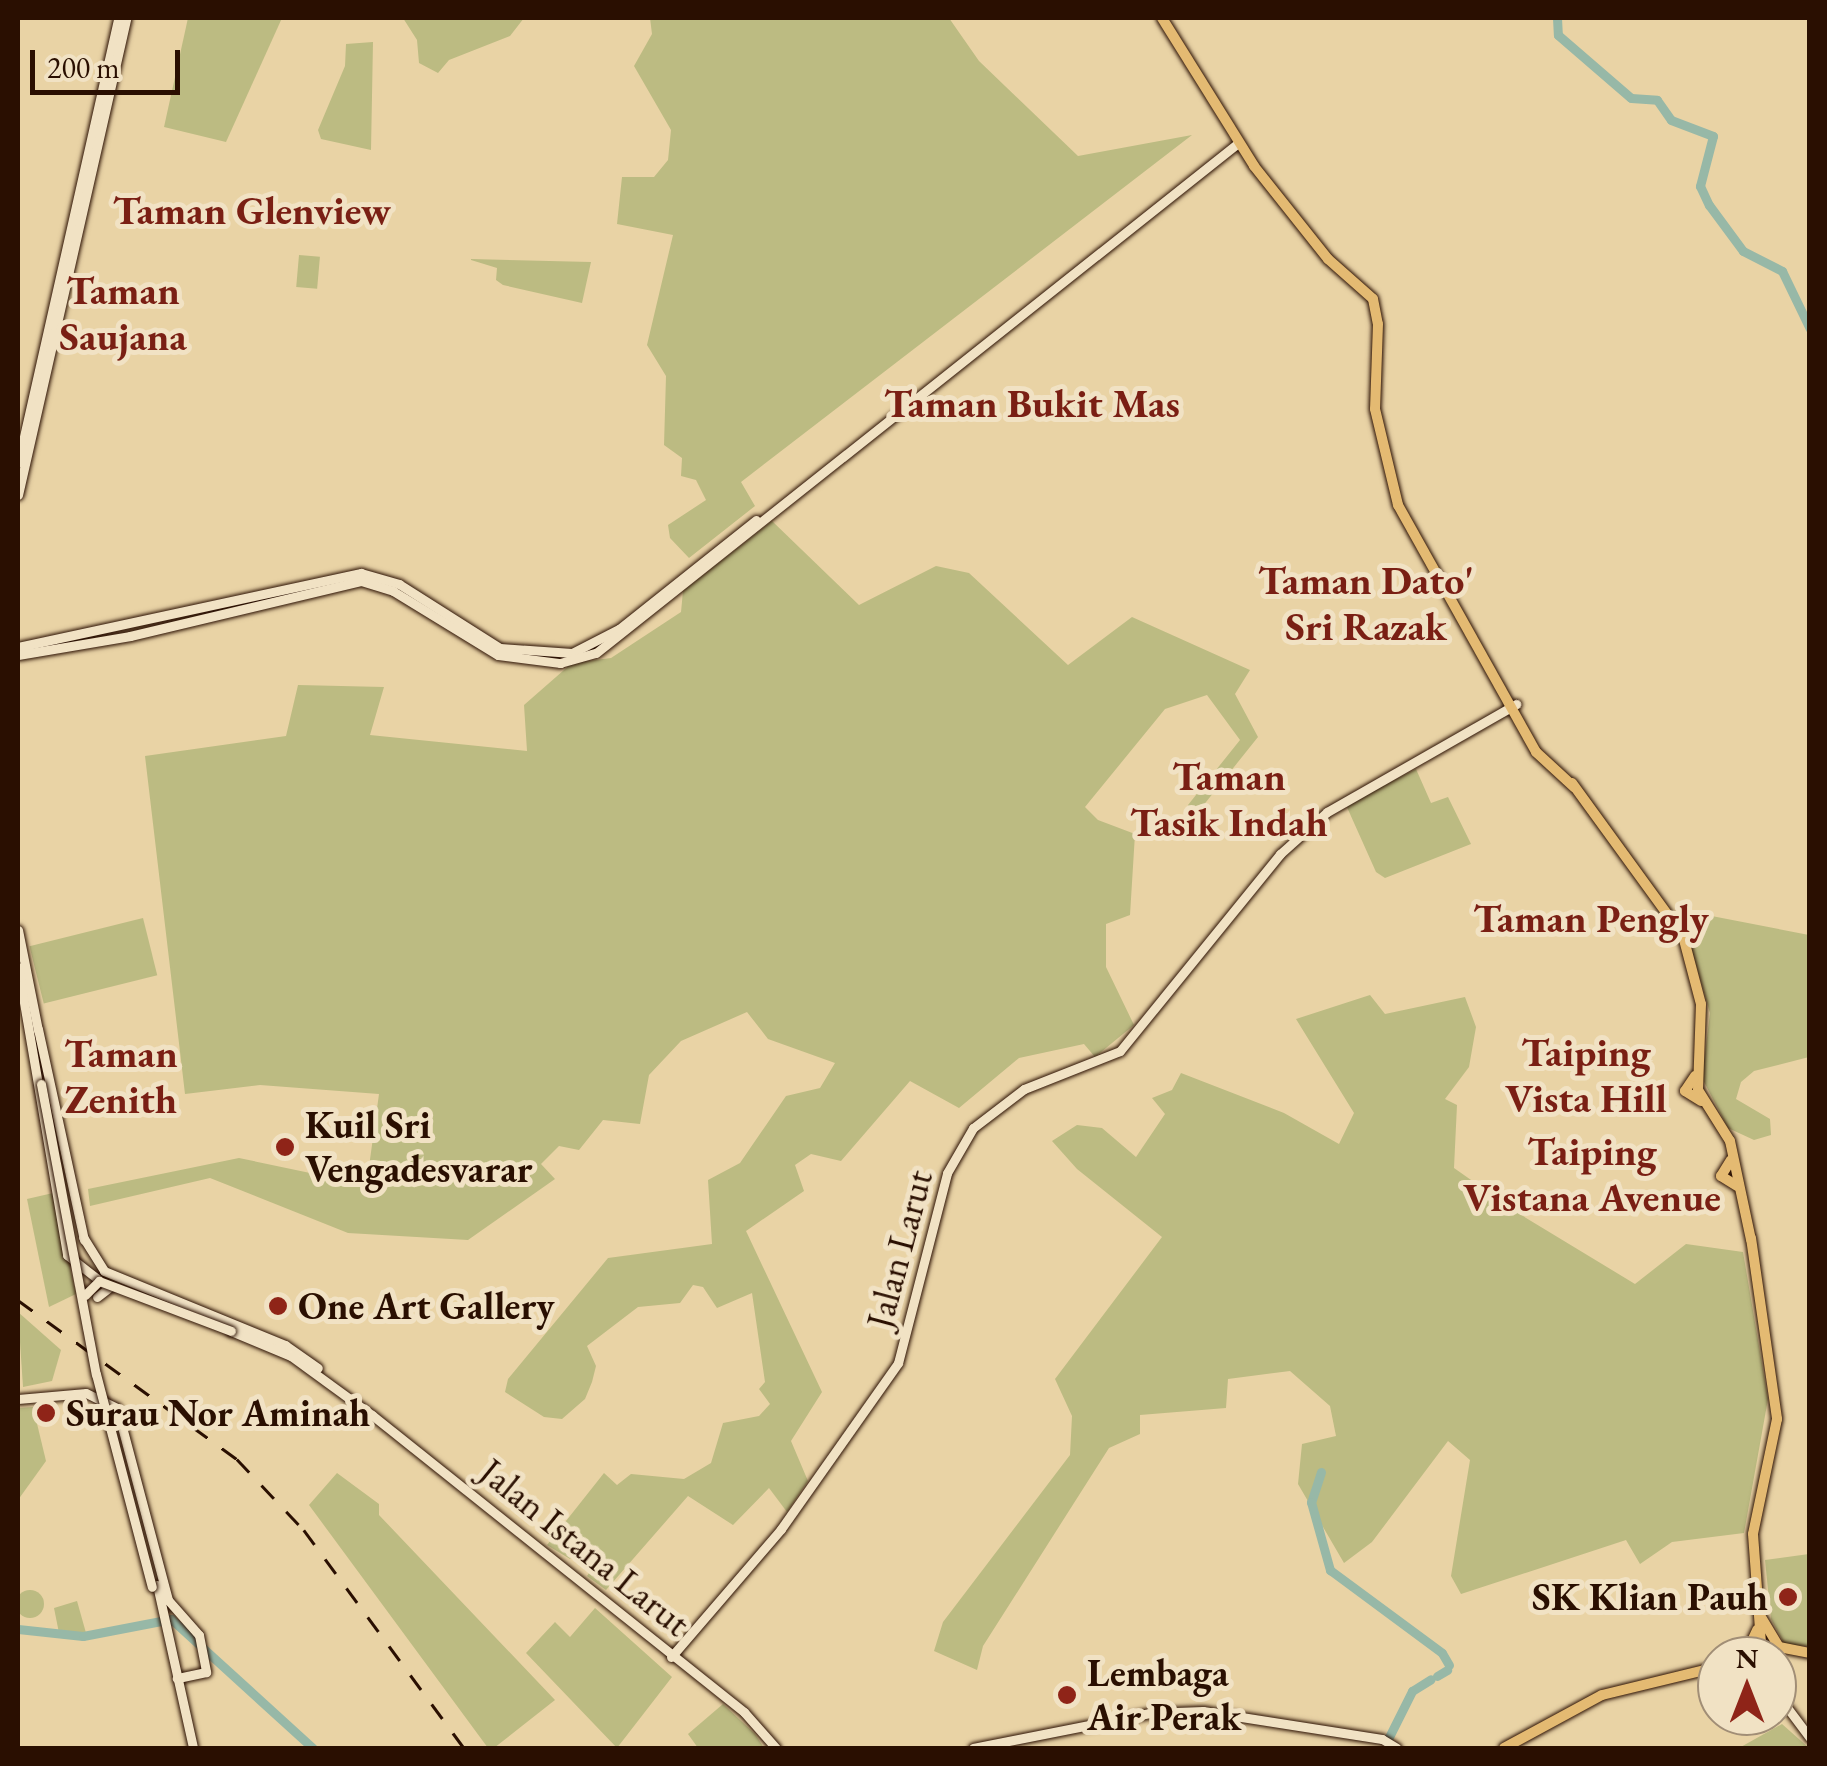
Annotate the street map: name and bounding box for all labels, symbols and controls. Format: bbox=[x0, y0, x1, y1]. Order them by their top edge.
scale bar bbox=[35, 30, 185, 92]
text: 200 m bbox=[47, 48, 120, 87]
district label: Taman Glenview bbox=[113, 186, 391, 234]
district label: Taman Saujana bbox=[59, 266, 187, 360]
district label: Taman Bukit Mas bbox=[884, 379, 1180, 427]
district label: Taman Dato' Sri Razak bbox=[1258, 556, 1474, 650]
district label: Taman Tasik Indah bbox=[1130, 752, 1328, 846]
district label: Taman Pengly bbox=[1473, 894, 1709, 942]
district label: Taiping Vista Hill bbox=[1505, 1028, 1667, 1122]
district label: Taman Zenith bbox=[64, 1029, 178, 1123]
place label: Kuil Sri Vengadesvarar bbox=[305, 1102, 533, 1192]
district label: Taiping Vistana Avenue bbox=[1463, 1127, 1721, 1221]
marker: Kuil Sri Vengadesvarar bbox=[274, 1136, 296, 1158]
street label: Jalan Larut bbox=[856, 1165, 942, 1333]
place label: One Art Gallery bbox=[298, 1283, 554, 1329]
marker: One Art Gallery bbox=[267, 1295, 289, 1317]
place label: Surau Nor Aminah bbox=[66, 1390, 370, 1436]
marker: Surau Nor Aminah bbox=[35, 1402, 57, 1424]
street label: Jalan Istana Larut bbox=[471, 1448, 699, 1646]
place label: SK Klian Pauh bbox=[1532, 1574, 1768, 1620]
marker: SK Klian Pauh bbox=[1777, 1586, 1799, 1608]
north arrow bbox=[1697, 1636, 1797, 1736]
text: N bbox=[1736, 1640, 1758, 1676]
place label: Lembaga Air Perak bbox=[1087, 1650, 1241, 1740]
marker: Lembaga Air Perak bbox=[1056, 1684, 1078, 1706]

